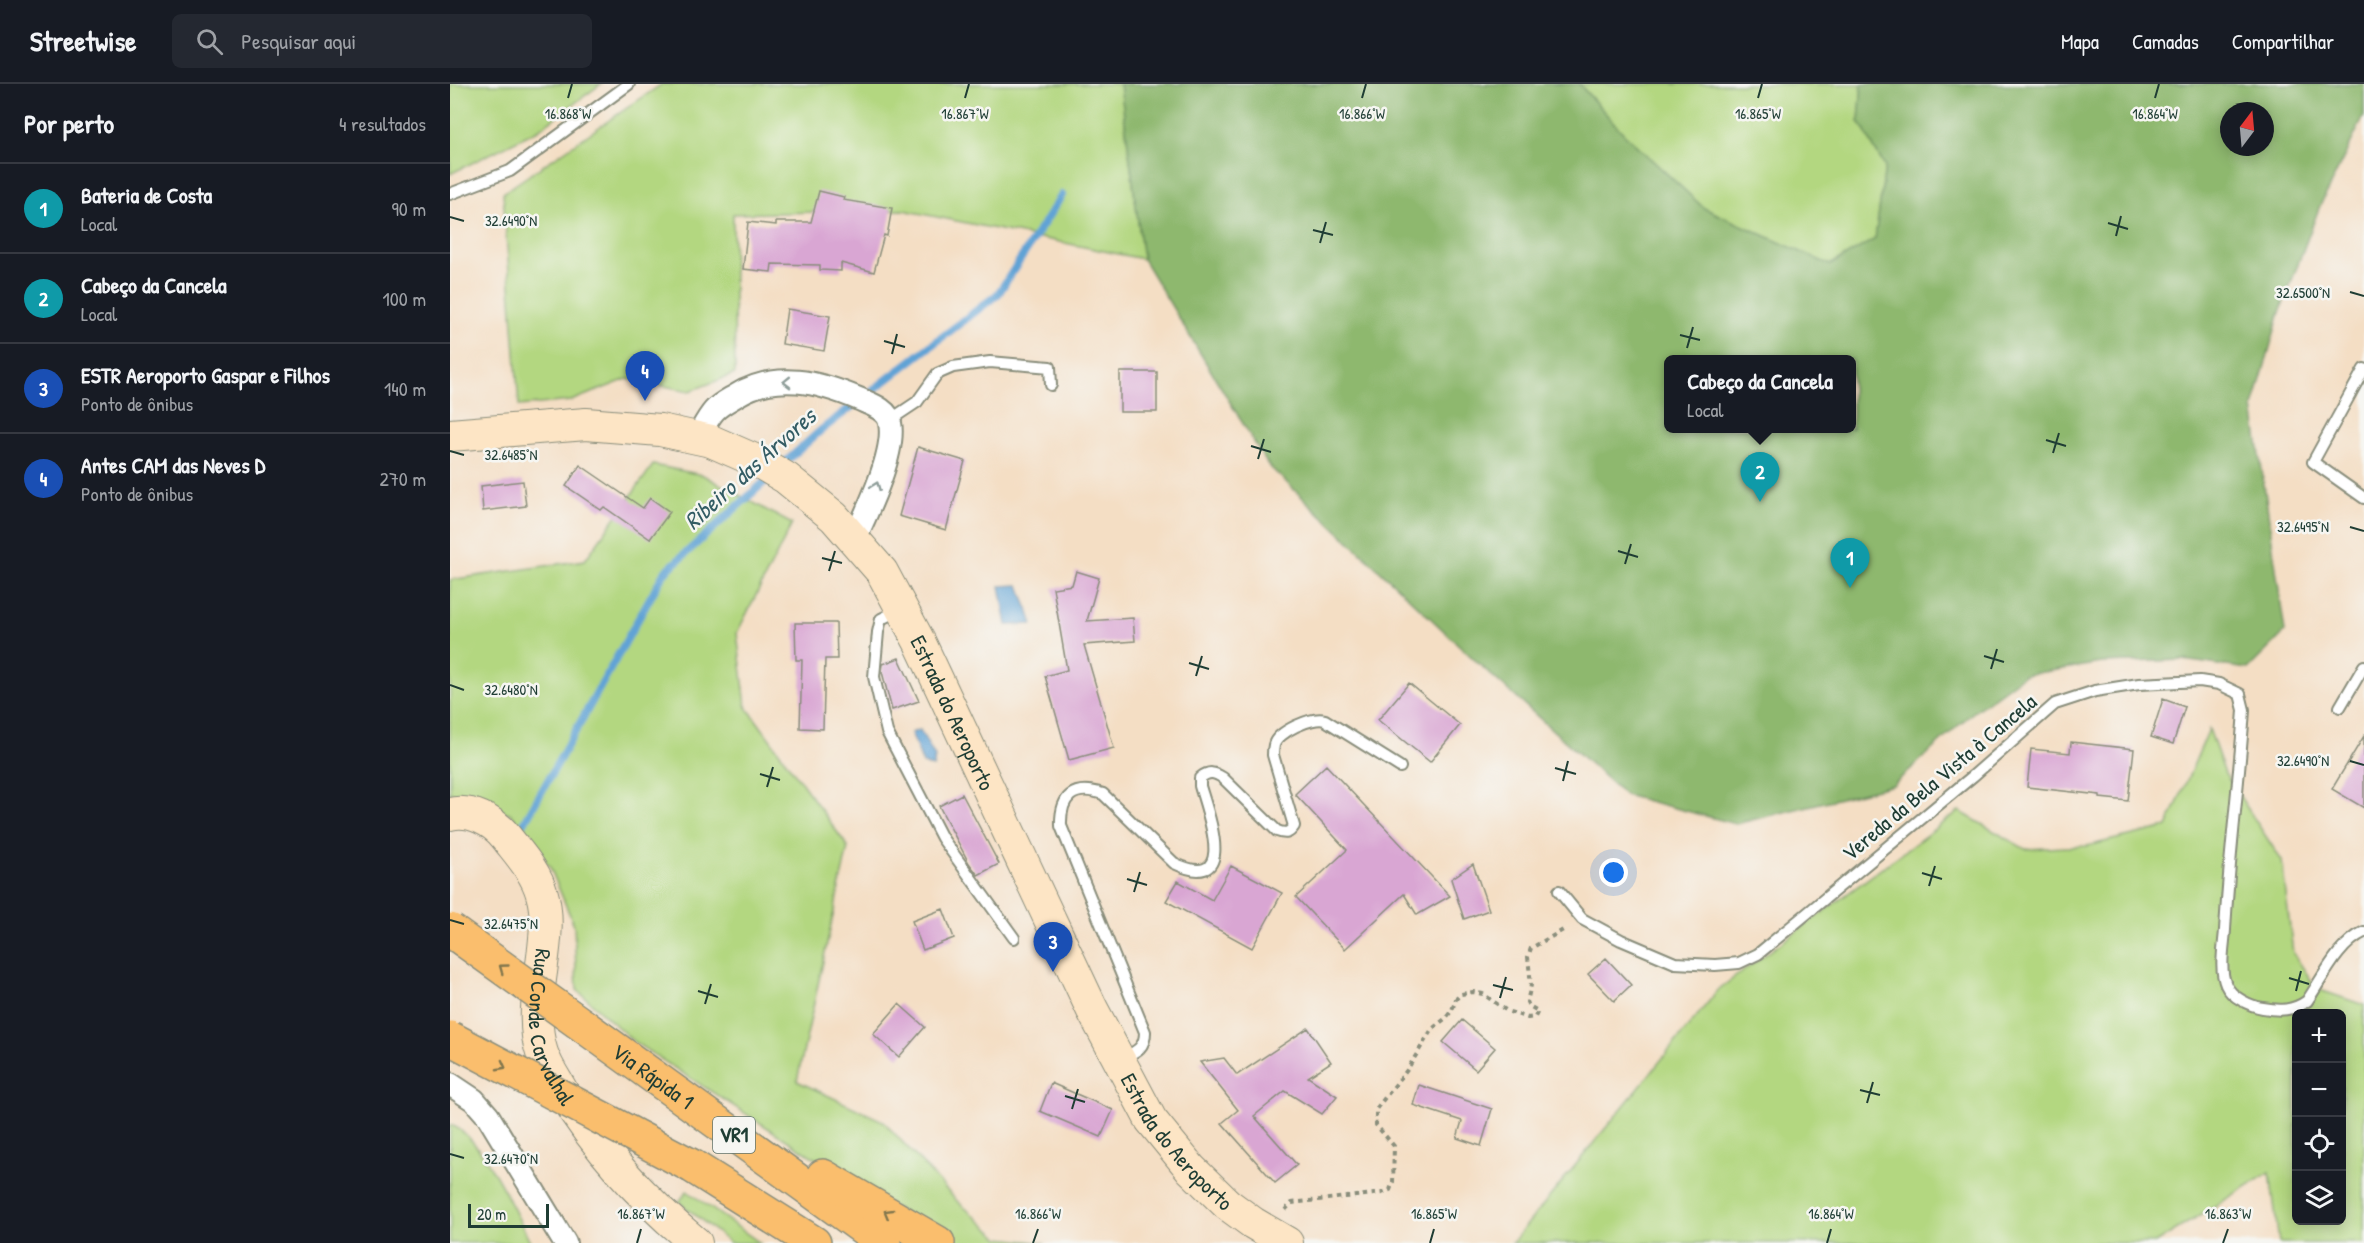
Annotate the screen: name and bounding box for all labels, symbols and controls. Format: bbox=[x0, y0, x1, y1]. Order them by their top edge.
search box bbox=[172, 14, 592, 68]
text: Streetwise bbox=[30, 22, 136, 60]
icon: search bbox=[193, 25, 226, 58]
text: Pesquisar aqui bbox=[241, 26, 356, 56]
text: Mapa bbox=[2061, 27, 2099, 56]
text: Camadas bbox=[2132, 27, 2199, 56]
text: Compartilhar bbox=[2232, 27, 2334, 56]
north arrow bbox=[2220, 102, 2274, 156]
text: 16.868°W bbox=[545, 103, 592, 124]
text: 16.867°W bbox=[941, 103, 989, 124]
text: 16.866°W bbox=[1339, 103, 1386, 124]
text: 16.865°W bbox=[1735, 103, 1782, 124]
text: 16.864°W bbox=[2132, 103, 2178, 124]
text: Por perto bbox=[24, 106, 114, 141]
text: 4 resultados bbox=[339, 110, 426, 137]
text: Bateria de Costa bbox=[81, 180, 212, 210]
text: 1 bbox=[40, 195, 47, 222]
text: 90 m bbox=[392, 195, 426, 222]
text: Local bbox=[81, 210, 117, 237]
text: 32.6490°N bbox=[485, 210, 537, 231]
text: Cabeço da Cancela bbox=[81, 270, 227, 300]
text: 32.6500°N bbox=[2276, 282, 2330, 303]
text: 2 bbox=[39, 285, 48, 312]
text: 100 m bbox=[383, 285, 426, 312]
text: Local bbox=[81, 300, 117, 327]
pin: 4 bbox=[626, 352, 664, 401]
popup bbox=[1664, 355, 1856, 433]
text: ESTR Aeroporto Gaspar e Filhos bbox=[81, 360, 330, 390]
text: Cabeço da Cancela bbox=[1687, 366, 1833, 396]
text: 3 bbox=[39, 375, 48, 402]
text: 140 m bbox=[384, 375, 426, 402]
one-way arrow bbox=[783, 375, 792, 388]
text: Ponto de ônibus bbox=[81, 390, 193, 417]
text: Local bbox=[1687, 396, 1724, 423]
water label: Ribeiro das Árvores bbox=[676, 399, 824, 536]
text: 32.6485°N bbox=[485, 444, 537, 465]
text: Antes CAM das Neves D bbox=[81, 450, 265, 480]
pin: 2 bbox=[1740, 452, 1780, 502]
text: 4 bbox=[40, 465, 47, 492]
text: 270 m bbox=[380, 465, 426, 492]
text: Ponto de ônibus bbox=[81, 480, 193, 507]
one-way arrow bbox=[869, 481, 881, 492]
text: 32.6495°N bbox=[2277, 516, 2329, 537]
pin: 1 bbox=[1830, 538, 1870, 588]
street label: Estrada do Aeroporto bbox=[904, 630, 1002, 795]
text: 32.6480°N bbox=[484, 679, 538, 700]
street label: Vereda da Bela Vista à Cancela bbox=[1835, 686, 2043, 867]
text: 32.6490°N bbox=[2277, 750, 2329, 771]
your location bbox=[1599, 858, 1628, 887]
text: 32.6475°N bbox=[484, 913, 538, 934]
pin: 3 bbox=[1034, 922, 1072, 972]
street label: Rua Conde Carvalhal bbox=[522, 947, 582, 1111]
one-way arrow bbox=[499, 964, 510, 975]
map controls bbox=[2292, 1009, 2346, 1225]
button: + bbox=[2292, 1009, 2346, 1063]
street label: Via Rápida 1 bbox=[606, 1036, 700, 1116]
one-way arrow bbox=[495, 1059, 506, 1070]
button: − bbox=[2292, 1063, 2346, 1117]
street label: Estrada do Aeroporto bbox=[1114, 1068, 1240, 1217]
road number: VR1 bbox=[713, 1117, 755, 1153]
button: locate bbox=[2292, 1117, 2346, 1171]
text: 32.6470°N bbox=[484, 1148, 538, 1169]
button: layers bbox=[2292, 1171, 2346, 1225]
scale bar bbox=[468, 1201, 549, 1228]
text: 20 m bbox=[477, 1203, 506, 1225]
text: 16.867°W bbox=[617, 1203, 665, 1224]
text: 16.866°W bbox=[1015, 1203, 1062, 1224]
text: 16.865°W bbox=[1411, 1203, 1458, 1224]
text: 16.864°W bbox=[1808, 1203, 1854, 1224]
text: 16.863°W bbox=[2205, 1203, 2252, 1224]
one-way arrow bbox=[884, 1209, 894, 1221]

